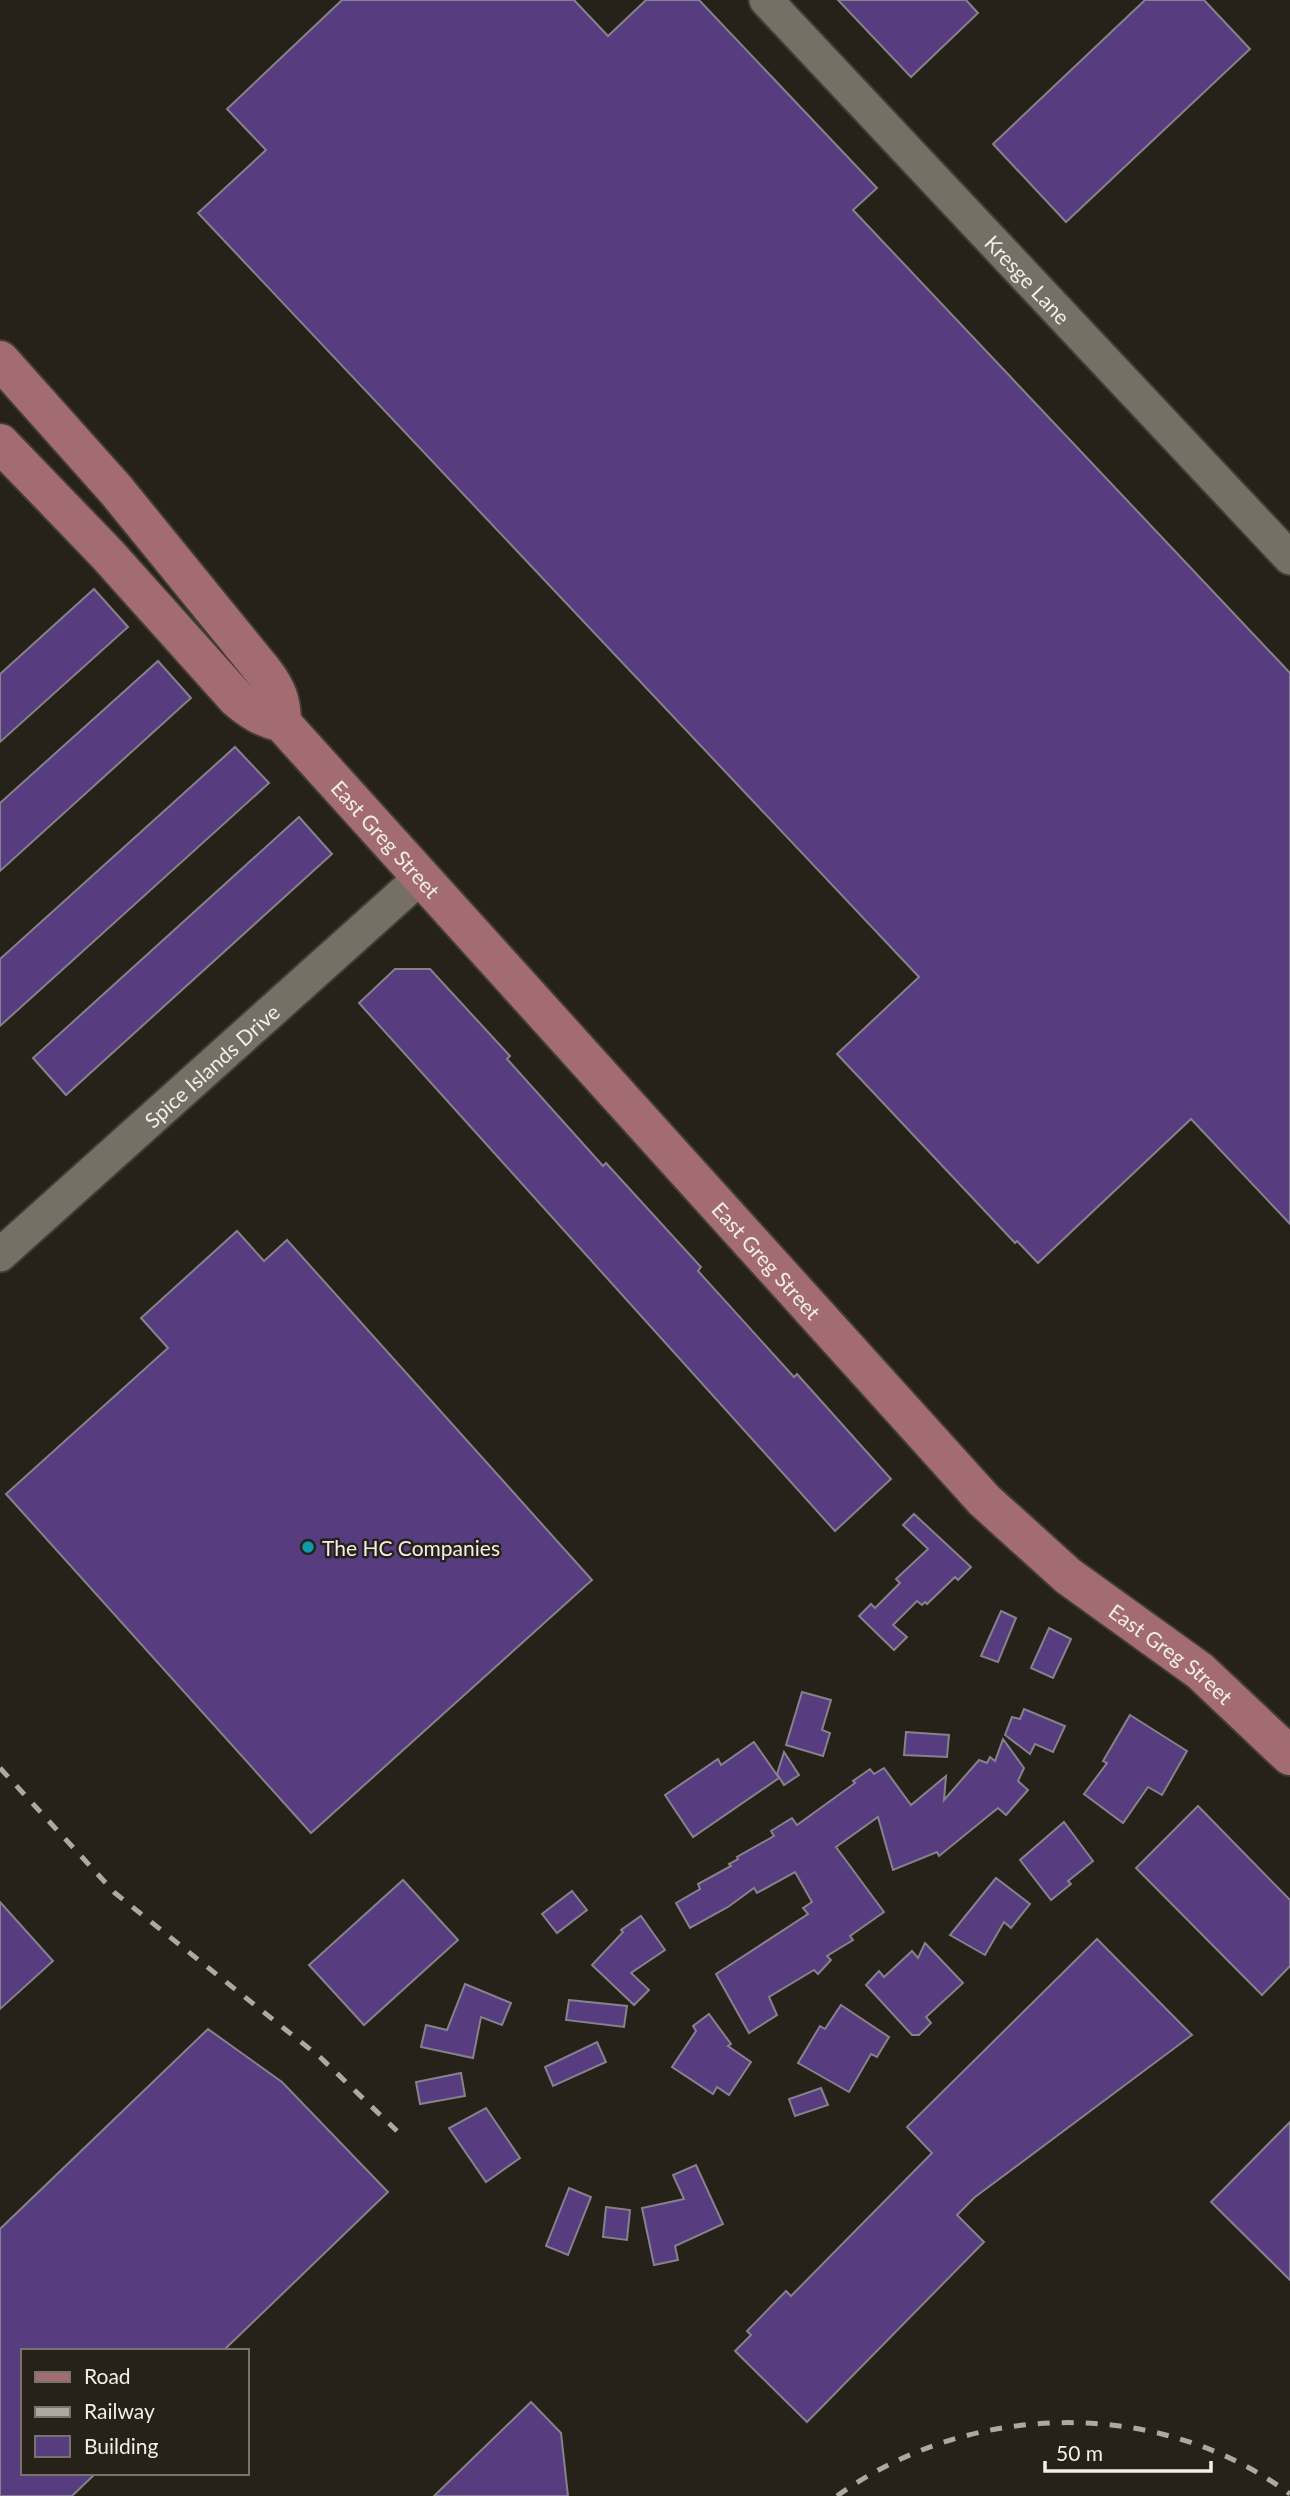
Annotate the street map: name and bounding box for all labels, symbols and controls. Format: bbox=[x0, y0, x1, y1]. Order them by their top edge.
street label: Kresge Lane bbox=[981, 230, 1076, 329]
street label: East Greg Street bbox=[327, 775, 446, 903]
street label: Spice Islands Drive bbox=[139, 998, 284, 1132]
street label: East Greg Street bbox=[708, 1196, 827, 1324]
place label: The HC Companies bbox=[322, 1535, 500, 1560]
marker: The HC Companies bbox=[300, 1539, 316, 1555]
street label: East Greg Street bbox=[1105, 1598, 1239, 1709]
legend bbox=[21, 2349, 248, 2475]
text: Road bbox=[84, 2363, 131, 2388]
text: Railway bbox=[84, 2398, 155, 2423]
scale bar bbox=[1045, 2430, 1211, 2474]
text: Building bbox=[84, 2433, 159, 2458]
text: 50 m bbox=[1056, 2440, 1103, 2465]

